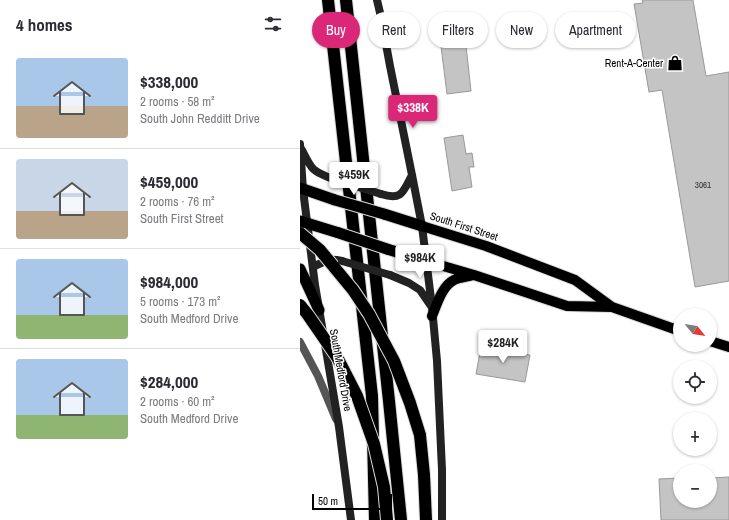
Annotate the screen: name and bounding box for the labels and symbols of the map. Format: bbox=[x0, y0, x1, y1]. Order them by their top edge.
shop icon: Rent-A-Center bbox=[666, 54, 684, 72]
place label: Rent-A-Center bbox=[605, 56, 663, 70]
pin: $338K bbox=[385, 95, 441, 129]
pin: $459K bbox=[326, 162, 382, 196]
house number: 3061 bbox=[695, 179, 711, 191]
street label: South First Street bbox=[428, 208, 500, 244]
pin: $984K bbox=[392, 245, 448, 279]
north arrow bbox=[673, 308, 717, 352]
street label: South Medford Drive bbox=[327, 328, 355, 412]
pin: $284K bbox=[475, 330, 531, 364]
scale bar bbox=[312, 492, 392, 511]

